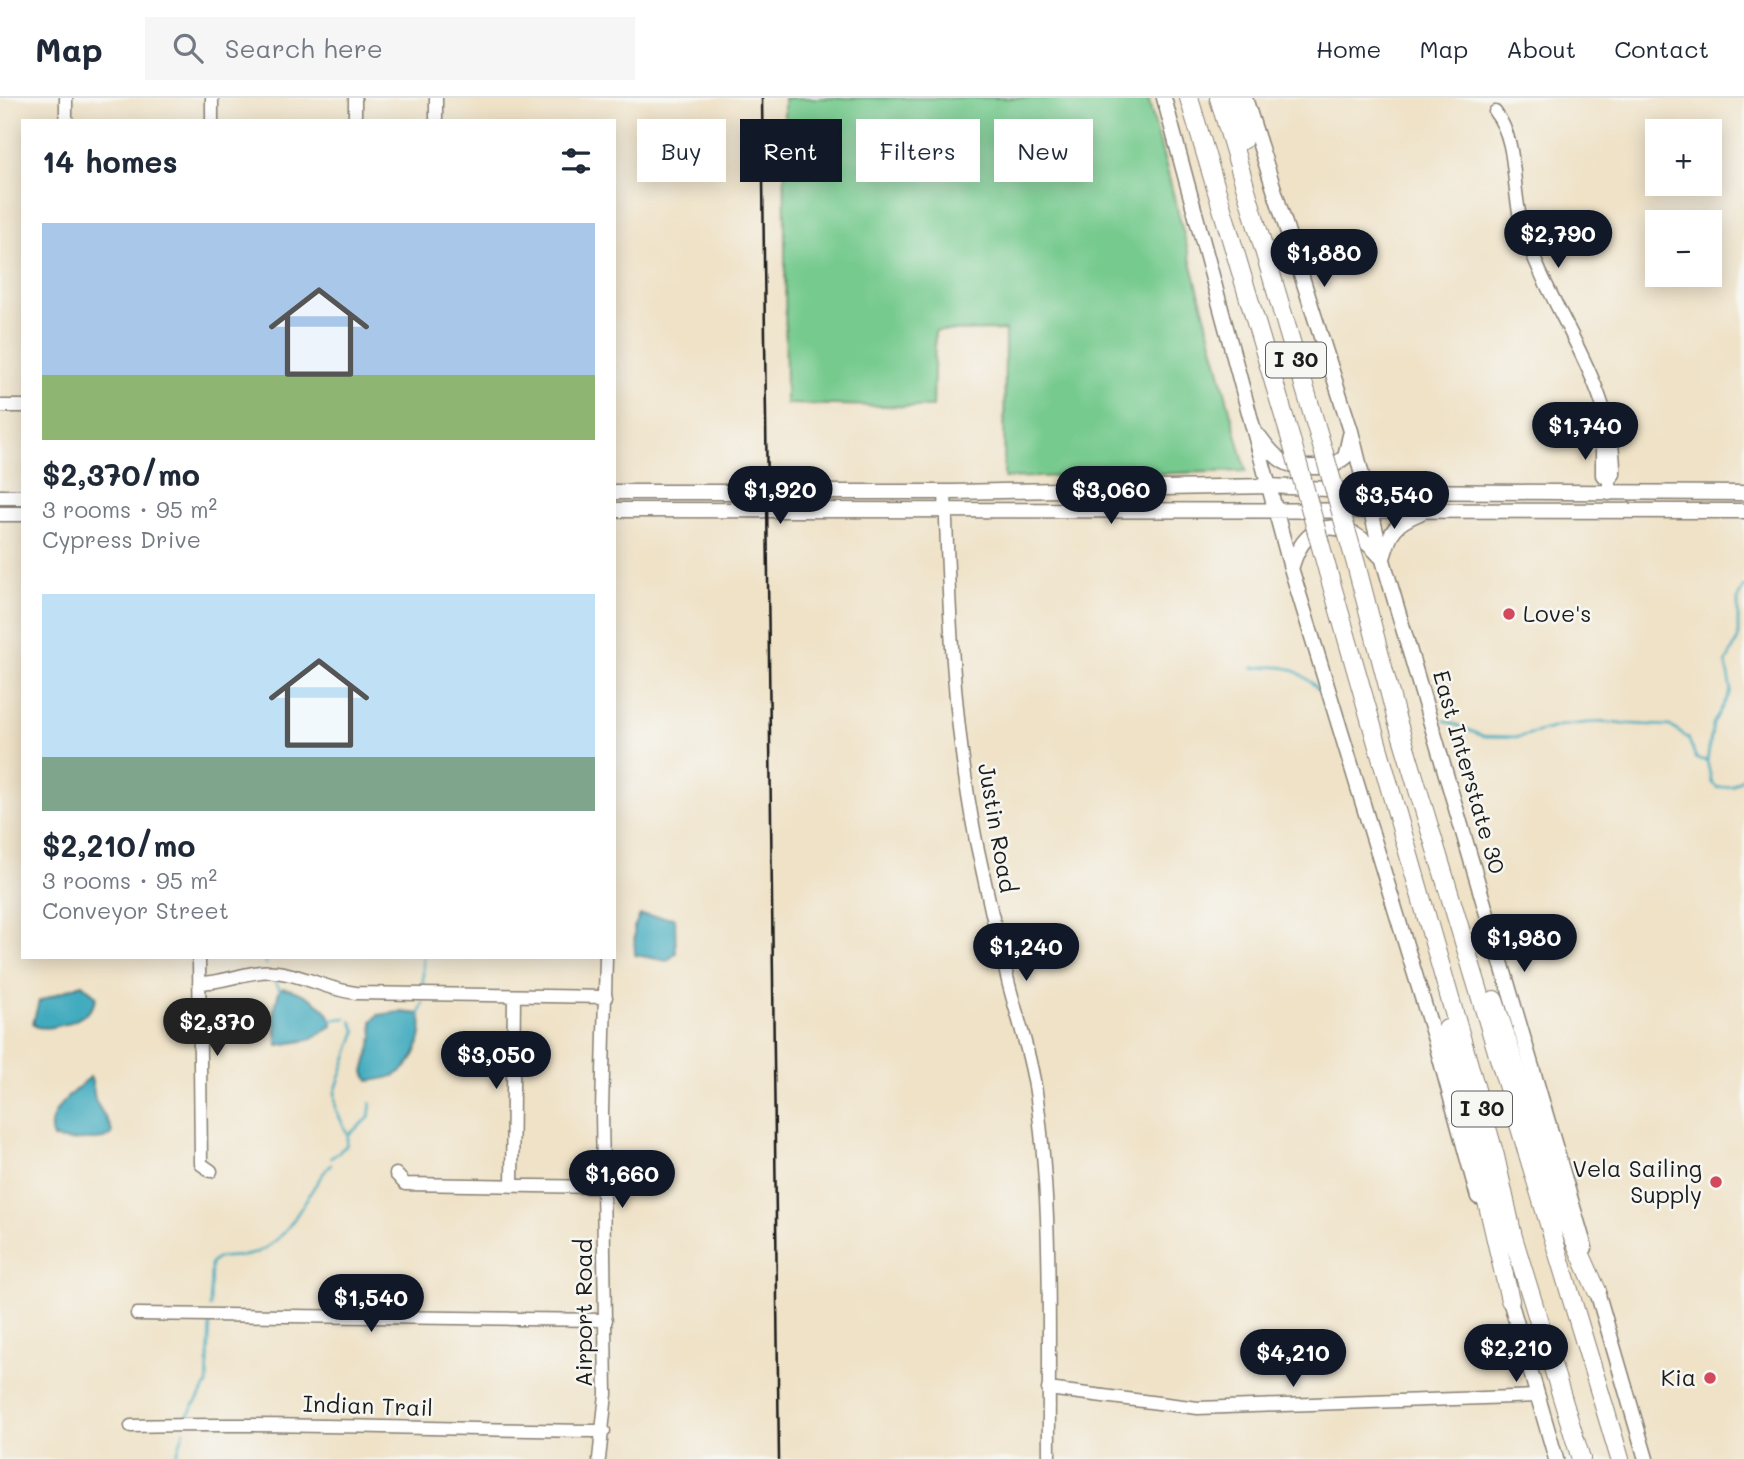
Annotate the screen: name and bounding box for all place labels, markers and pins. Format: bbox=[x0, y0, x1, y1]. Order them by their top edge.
pin: $2,790 bbox=[1501, 211, 1615, 270]
pin: $1,880 bbox=[1267, 230, 1381, 289]
pin: $1,740 bbox=[1528, 402, 1642, 462]
pin: $1,920 bbox=[723, 466, 837, 526]
pin: $3,060 bbox=[1054, 466, 1168, 526]
pin: $3,540 bbox=[1337, 472, 1451, 531]
place label: Love's bbox=[1523, 598, 1591, 628]
marker: Love's bbox=[1501, 606, 1517, 622]
pin: $1,980 bbox=[1467, 914, 1581, 974]
pin: $1,240 bbox=[969, 924, 1083, 983]
pin: $2,370 bbox=[160, 998, 274, 1058]
pin: $3,050 bbox=[439, 1032, 553, 1091]
pin: $1,660 bbox=[565, 1150, 679, 1210]
place label: Vela Sailing Supply bbox=[1572, 1153, 1702, 1209]
marker: Vela Sailing Supply bbox=[1708, 1174, 1724, 1190]
pin: $1,540 bbox=[314, 1274, 428, 1334]
pin: $2,210 bbox=[1459, 1324, 1573, 1384]
pin: $4,210 bbox=[1236, 1330, 1350, 1389]
place label: Kia bbox=[1661, 1362, 1696, 1392]
marker: Kia bbox=[1702, 1370, 1718, 1386]

